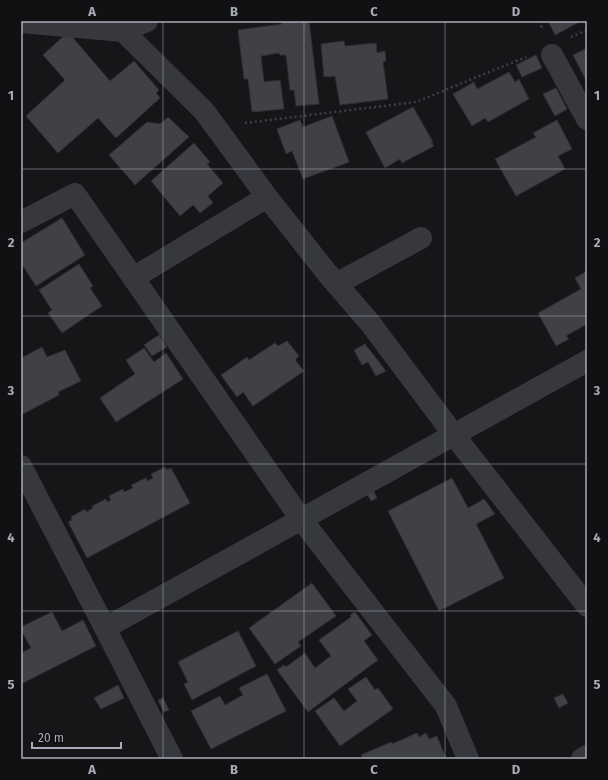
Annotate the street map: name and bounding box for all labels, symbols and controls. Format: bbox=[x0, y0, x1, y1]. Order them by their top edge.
text: A bbox=[87, 4, 96, 19]
text: B bbox=[230, 4, 238, 19]
text: C bbox=[370, 4, 378, 19]
text: D bbox=[512, 4, 521, 19]
text: 1 bbox=[8, 88, 14, 103]
text: 1 bbox=[594, 88, 600, 103]
text: 2 bbox=[8, 235, 15, 250]
text: 2 bbox=[594, 235, 601, 250]
text: 3 bbox=[7, 383, 15, 398]
text: 3 bbox=[593, 383, 601, 398]
text: 4 bbox=[7, 530, 15, 545]
text: 4 bbox=[593, 530, 601, 545]
text: 5 bbox=[8, 677, 15, 692]
text: 5 bbox=[594, 677, 601, 692]
scale bar bbox=[32, 724, 121, 750]
text: 20 m bbox=[38, 731, 64, 745]
text: A bbox=[87, 762, 96, 777]
text: B bbox=[230, 762, 238, 777]
text: C bbox=[370, 762, 378, 777]
text: D bbox=[512, 762, 521, 777]

